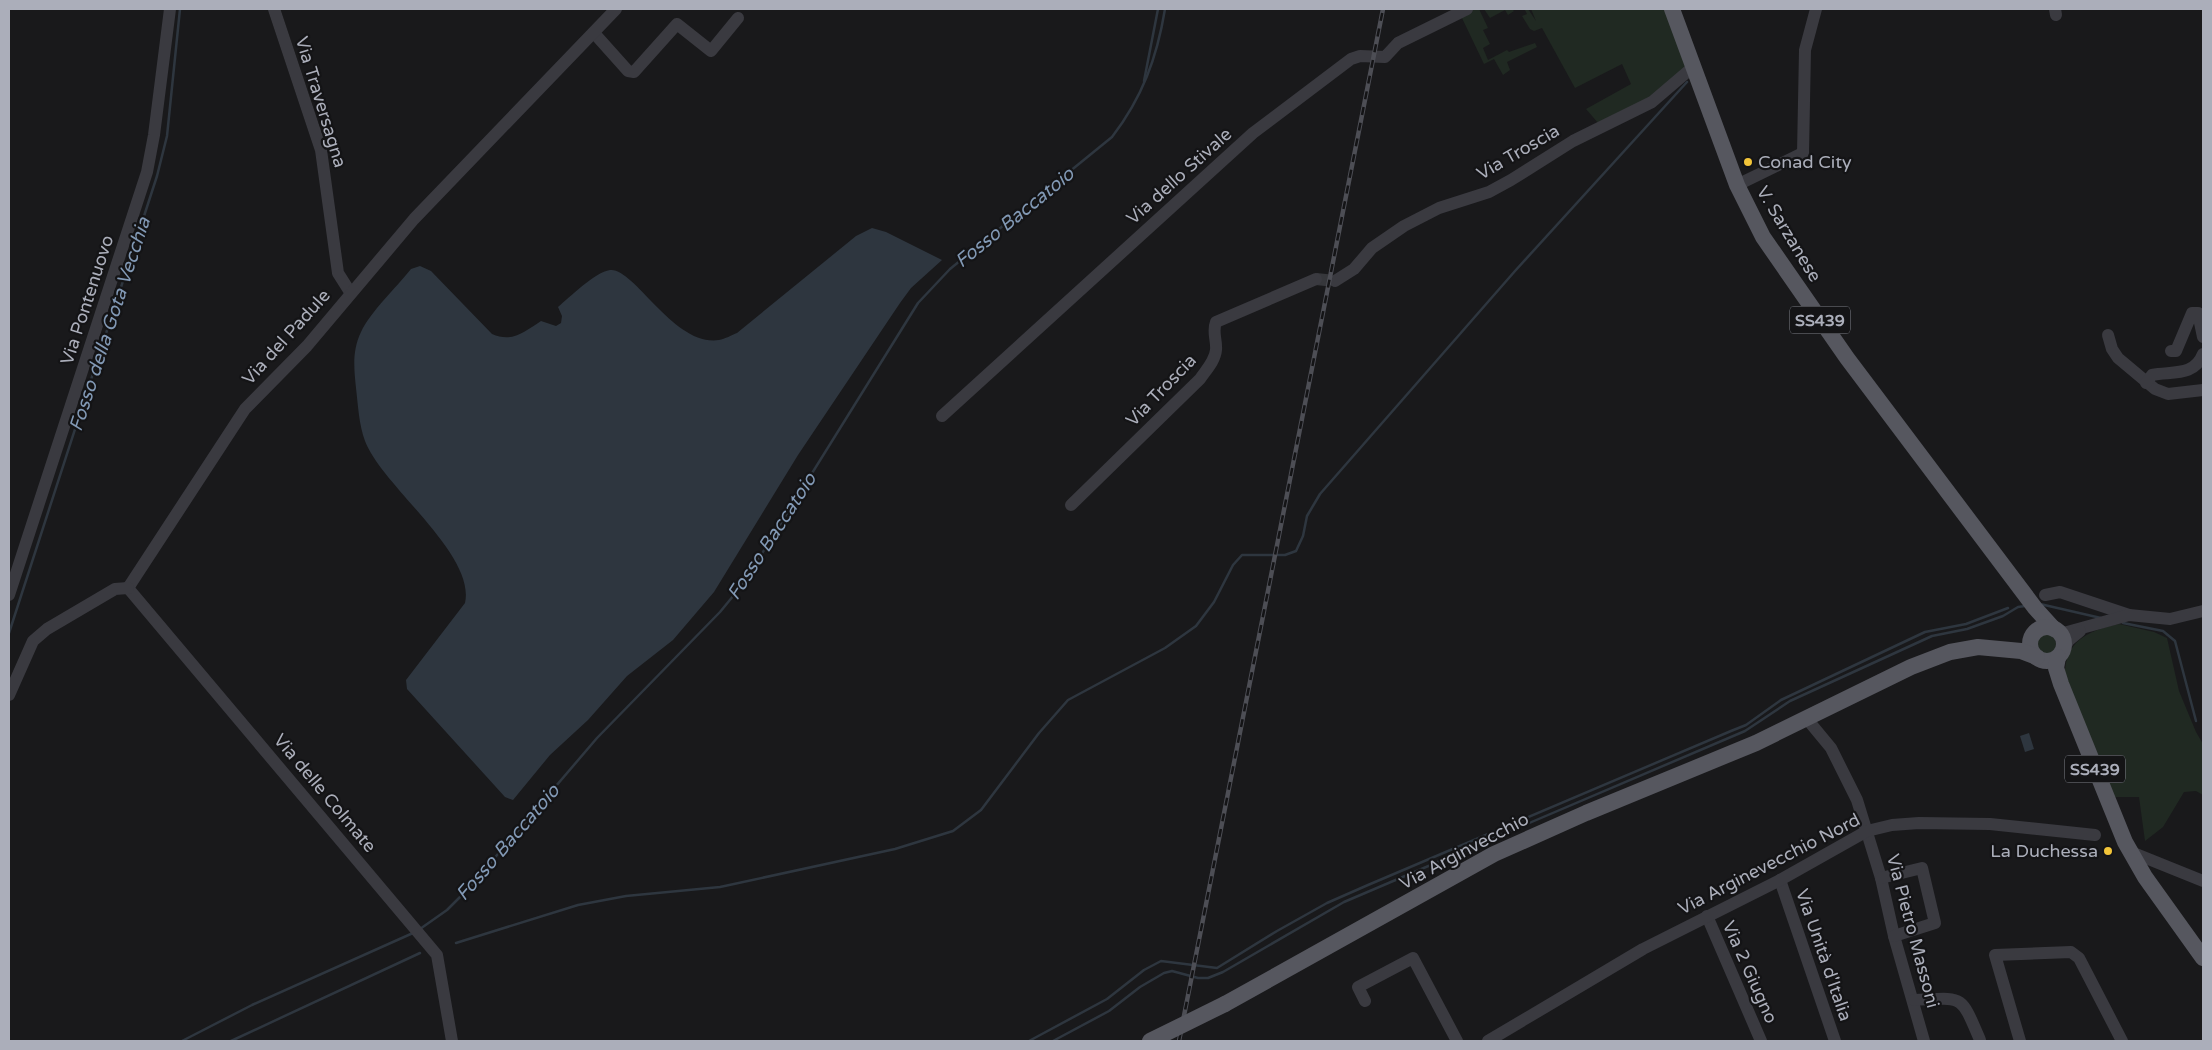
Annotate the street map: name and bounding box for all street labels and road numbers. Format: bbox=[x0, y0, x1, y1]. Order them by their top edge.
street label: Via Traversagna bbox=[291, 34, 351, 170]
street label: Via Troscia bbox=[1473, 120, 1563, 184]
street label: Via dello Stivale bbox=[1122, 123, 1236, 229]
street label: V. Sarzanese bbox=[1752, 182, 1826, 286]
street label: Via Pontenuovo bbox=[56, 232, 118, 368]
street label: Via del Padule bbox=[237, 285, 335, 389]
road number: SS439 bbox=[1790, 306, 1850, 334]
street label: Via Troscia bbox=[1121, 349, 1201, 431]
street label: Via delle Colmate bbox=[269, 729, 381, 857]
road number: SS439 bbox=[2065, 756, 2125, 782]
street label: Via Arginvecchio bbox=[1396, 808, 1532, 894]
street label: Via Arginevecchio Nord bbox=[1674, 808, 1864, 920]
street label: Via Pietro Massoni bbox=[1882, 852, 1944, 1010]
street label: Via Unità d'Italia bbox=[1791, 886, 1857, 1024]
street label: Via 2 Giugno bbox=[1718, 917, 1782, 1027]

